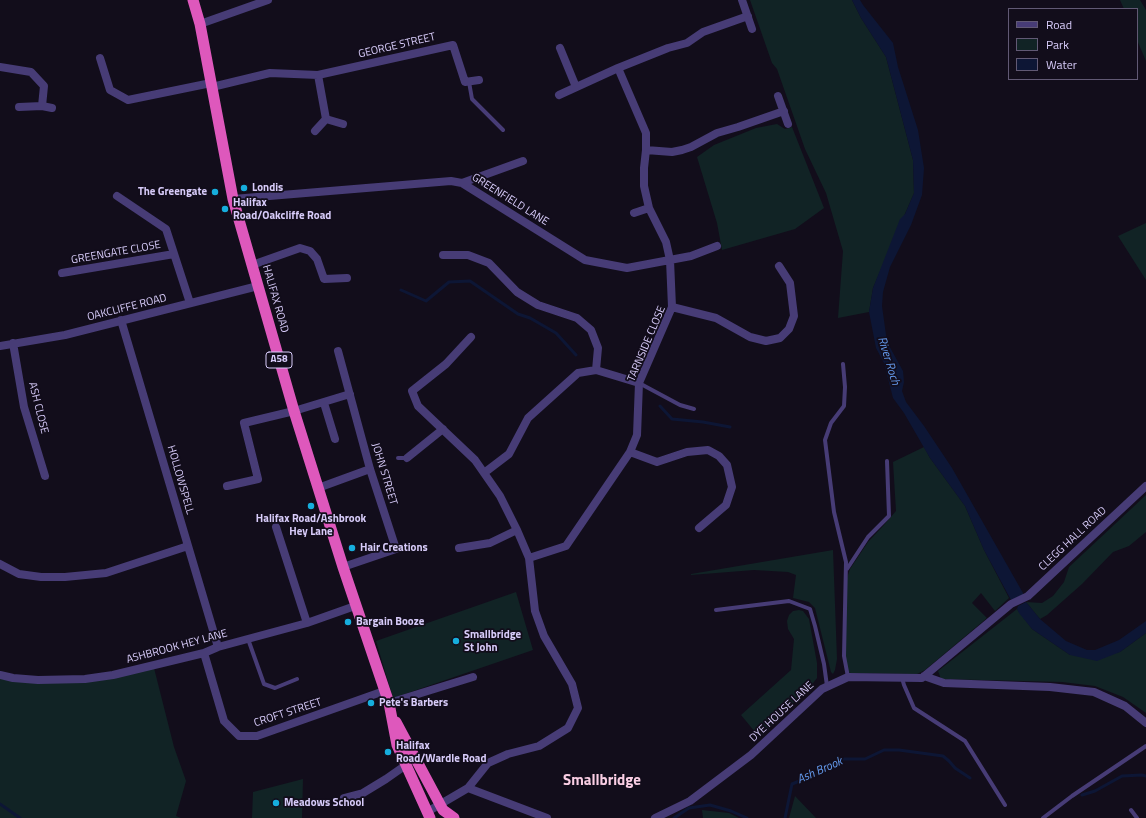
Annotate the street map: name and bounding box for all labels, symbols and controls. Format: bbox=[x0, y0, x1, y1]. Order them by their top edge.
legend bbox=[1008, 8, 1138, 80]
text: Road bbox=[1046, 15, 1072, 34]
street label: GEORGE STREET bbox=[357, 31, 437, 61]
text: Park bbox=[1046, 35, 1069, 54]
text: Water bbox=[1046, 55, 1077, 74]
street label: GREENFIELD LANE bbox=[469, 171, 551, 229]
place label: Londis bbox=[252, 181, 283, 195]
marker: Londis bbox=[239, 183, 249, 193]
place label: The Greengate bbox=[138, 185, 207, 199]
marker: The Greengate bbox=[210, 187, 220, 197]
place label: Halifax Road/Oakcliffe Road bbox=[233, 196, 331, 222]
marker: Halifax Road/Oakcliffe Road bbox=[220, 204, 230, 214]
street label: GREENGATE CLOSE bbox=[70, 239, 162, 267]
street label: HALIFAX ROAD bbox=[259, 264, 291, 334]
street label: OAKCLIFFE ROAD bbox=[86, 292, 168, 324]
street label: TARNSIDE CLOSE bbox=[625, 304, 669, 384]
water label: River Roch bbox=[874, 335, 902, 387]
road number: A58 bbox=[266, 352, 292, 368]
street label: ASH CLOSE bbox=[25, 381, 51, 435]
street label: JOHN STREET bbox=[368, 441, 400, 507]
street label: HOLLOWSPELL bbox=[164, 444, 196, 516]
marker: Halifax Road/Ashbrook Hey Lane bbox=[306, 501, 316, 511]
street label: CLEGG HALL ROAD bbox=[1036, 504, 1110, 574]
place label: Halifax Road/Ashbrook Hey Lane bbox=[256, 512, 366, 538]
place label: Hair Creations bbox=[360, 541, 428, 555]
marker: Hair Creations bbox=[347, 543, 357, 553]
place label: Bargain Booze bbox=[356, 615, 424, 629]
marker: Bargain Booze bbox=[343, 617, 353, 627]
street label: ASHBROOK HEY LANE bbox=[125, 627, 229, 667]
place label: Smallbridge St John bbox=[464, 628, 521, 654]
marker: Smallbridge St John bbox=[451, 636, 461, 646]
street label: DYE HOUSE LANE bbox=[747, 679, 817, 745]
street label: CROFT STREET bbox=[252, 696, 324, 730]
place label: Pete's Barbers bbox=[379, 696, 448, 710]
marker: Pete's Barbers bbox=[366, 698, 376, 708]
place label: Halifax Road/Wardle Road bbox=[396, 739, 486, 765]
marker: Halifax Road/Wardle Road bbox=[383, 747, 393, 757]
water label: Ash Brook bbox=[795, 755, 845, 787]
district label: Smallbridge bbox=[563, 772, 641, 790]
place label: Meadows School bbox=[284, 796, 364, 810]
marker: Meadows School bbox=[271, 798, 281, 808]

